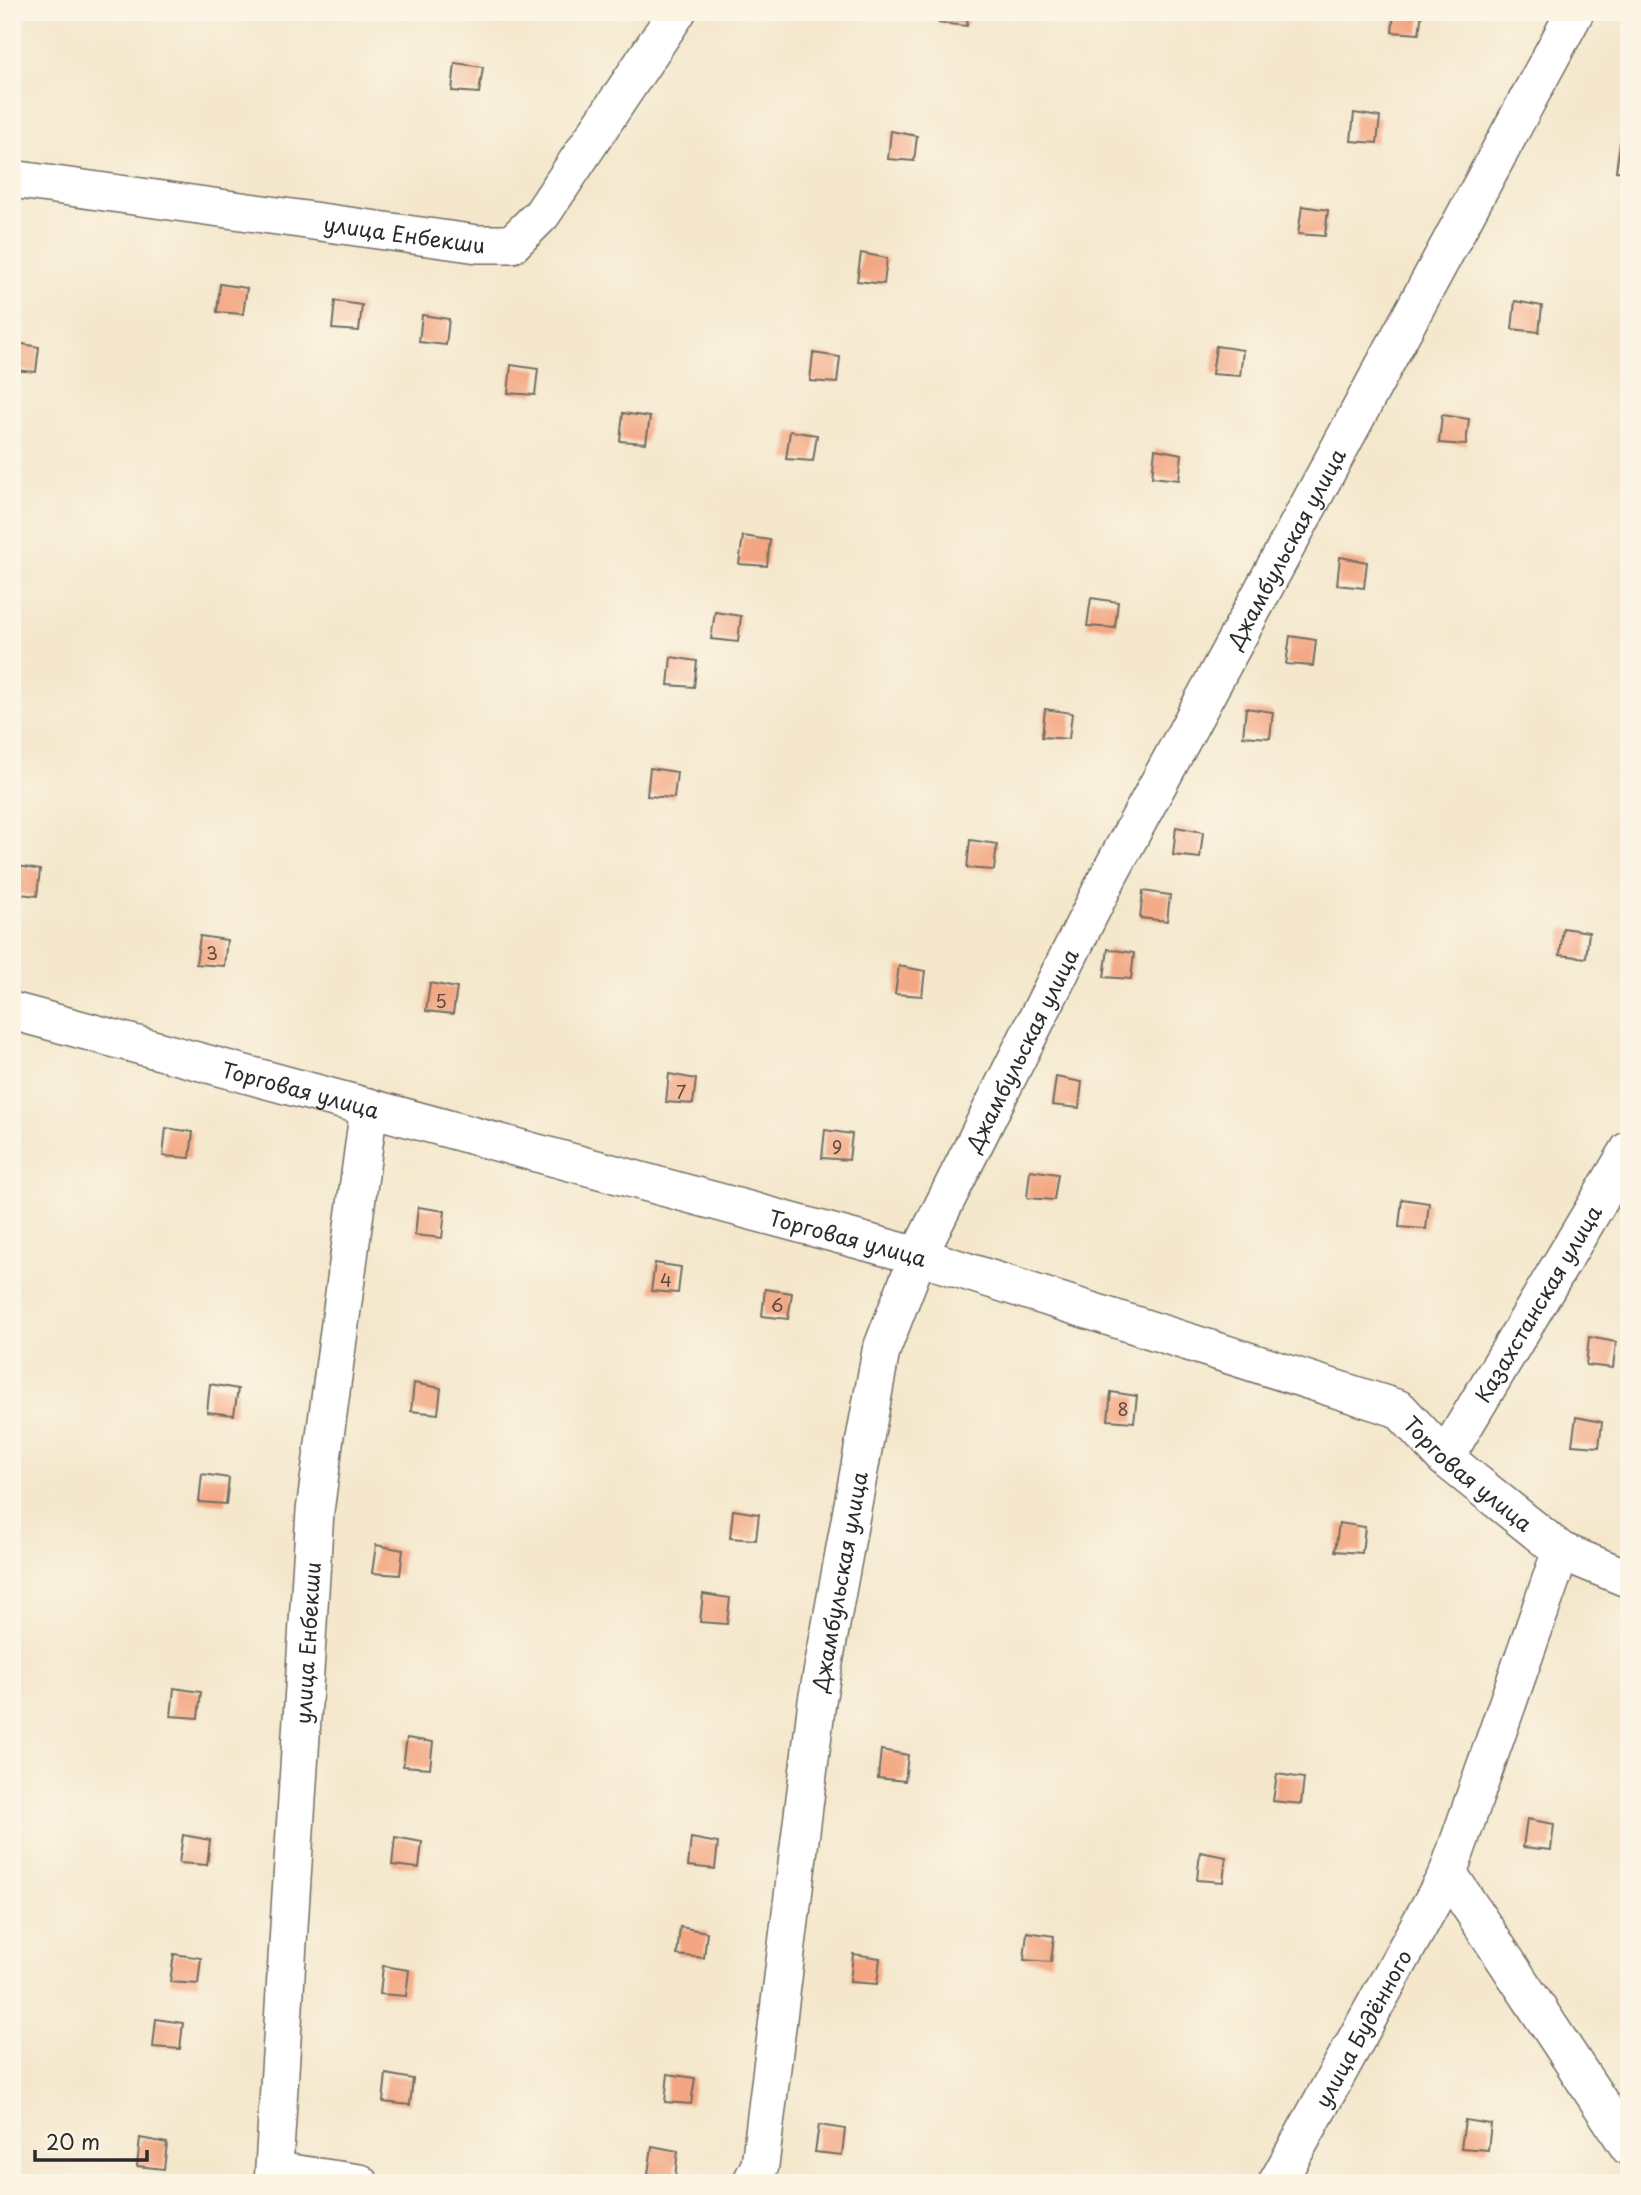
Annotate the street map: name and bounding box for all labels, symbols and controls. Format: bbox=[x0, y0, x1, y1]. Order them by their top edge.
street label: улица Енбекши bbox=[322, 207, 485, 260]
street label: Джамбульская улица bbox=[1218, 442, 1353, 655]
house number: 3 bbox=[206, 939, 218, 966]
street label: Джамбульская улица bbox=[957, 942, 1086, 1158]
house number: 5 bbox=[435, 987, 447, 1014]
street label: Торговая улица bbox=[218, 1052, 384, 1126]
house number: 7 bbox=[676, 1078, 686, 1105]
house number: 9 bbox=[832, 1133, 842, 1160]
street label: Казахстанская улица bbox=[1466, 1198, 1609, 1408]
street label: Торговая улица bbox=[766, 1200, 932, 1274]
house number: 4 bbox=[660, 1266, 672, 1293]
house number: 6 bbox=[771, 1291, 783, 1318]
house number: 8 bbox=[1117, 1395, 1129, 1422]
street label: Торговая улица bbox=[1397, 1408, 1540, 1539]
street label: Джамбульская улица bbox=[803, 1468, 875, 1695]
street label: улица Енбекши bbox=[286, 1561, 328, 1725]
street label: улица Будённого bbox=[1306, 1943, 1419, 2113]
scale bar bbox=[35, 2118, 147, 2162]
text: 20 m bbox=[46, 2125, 100, 2157]

